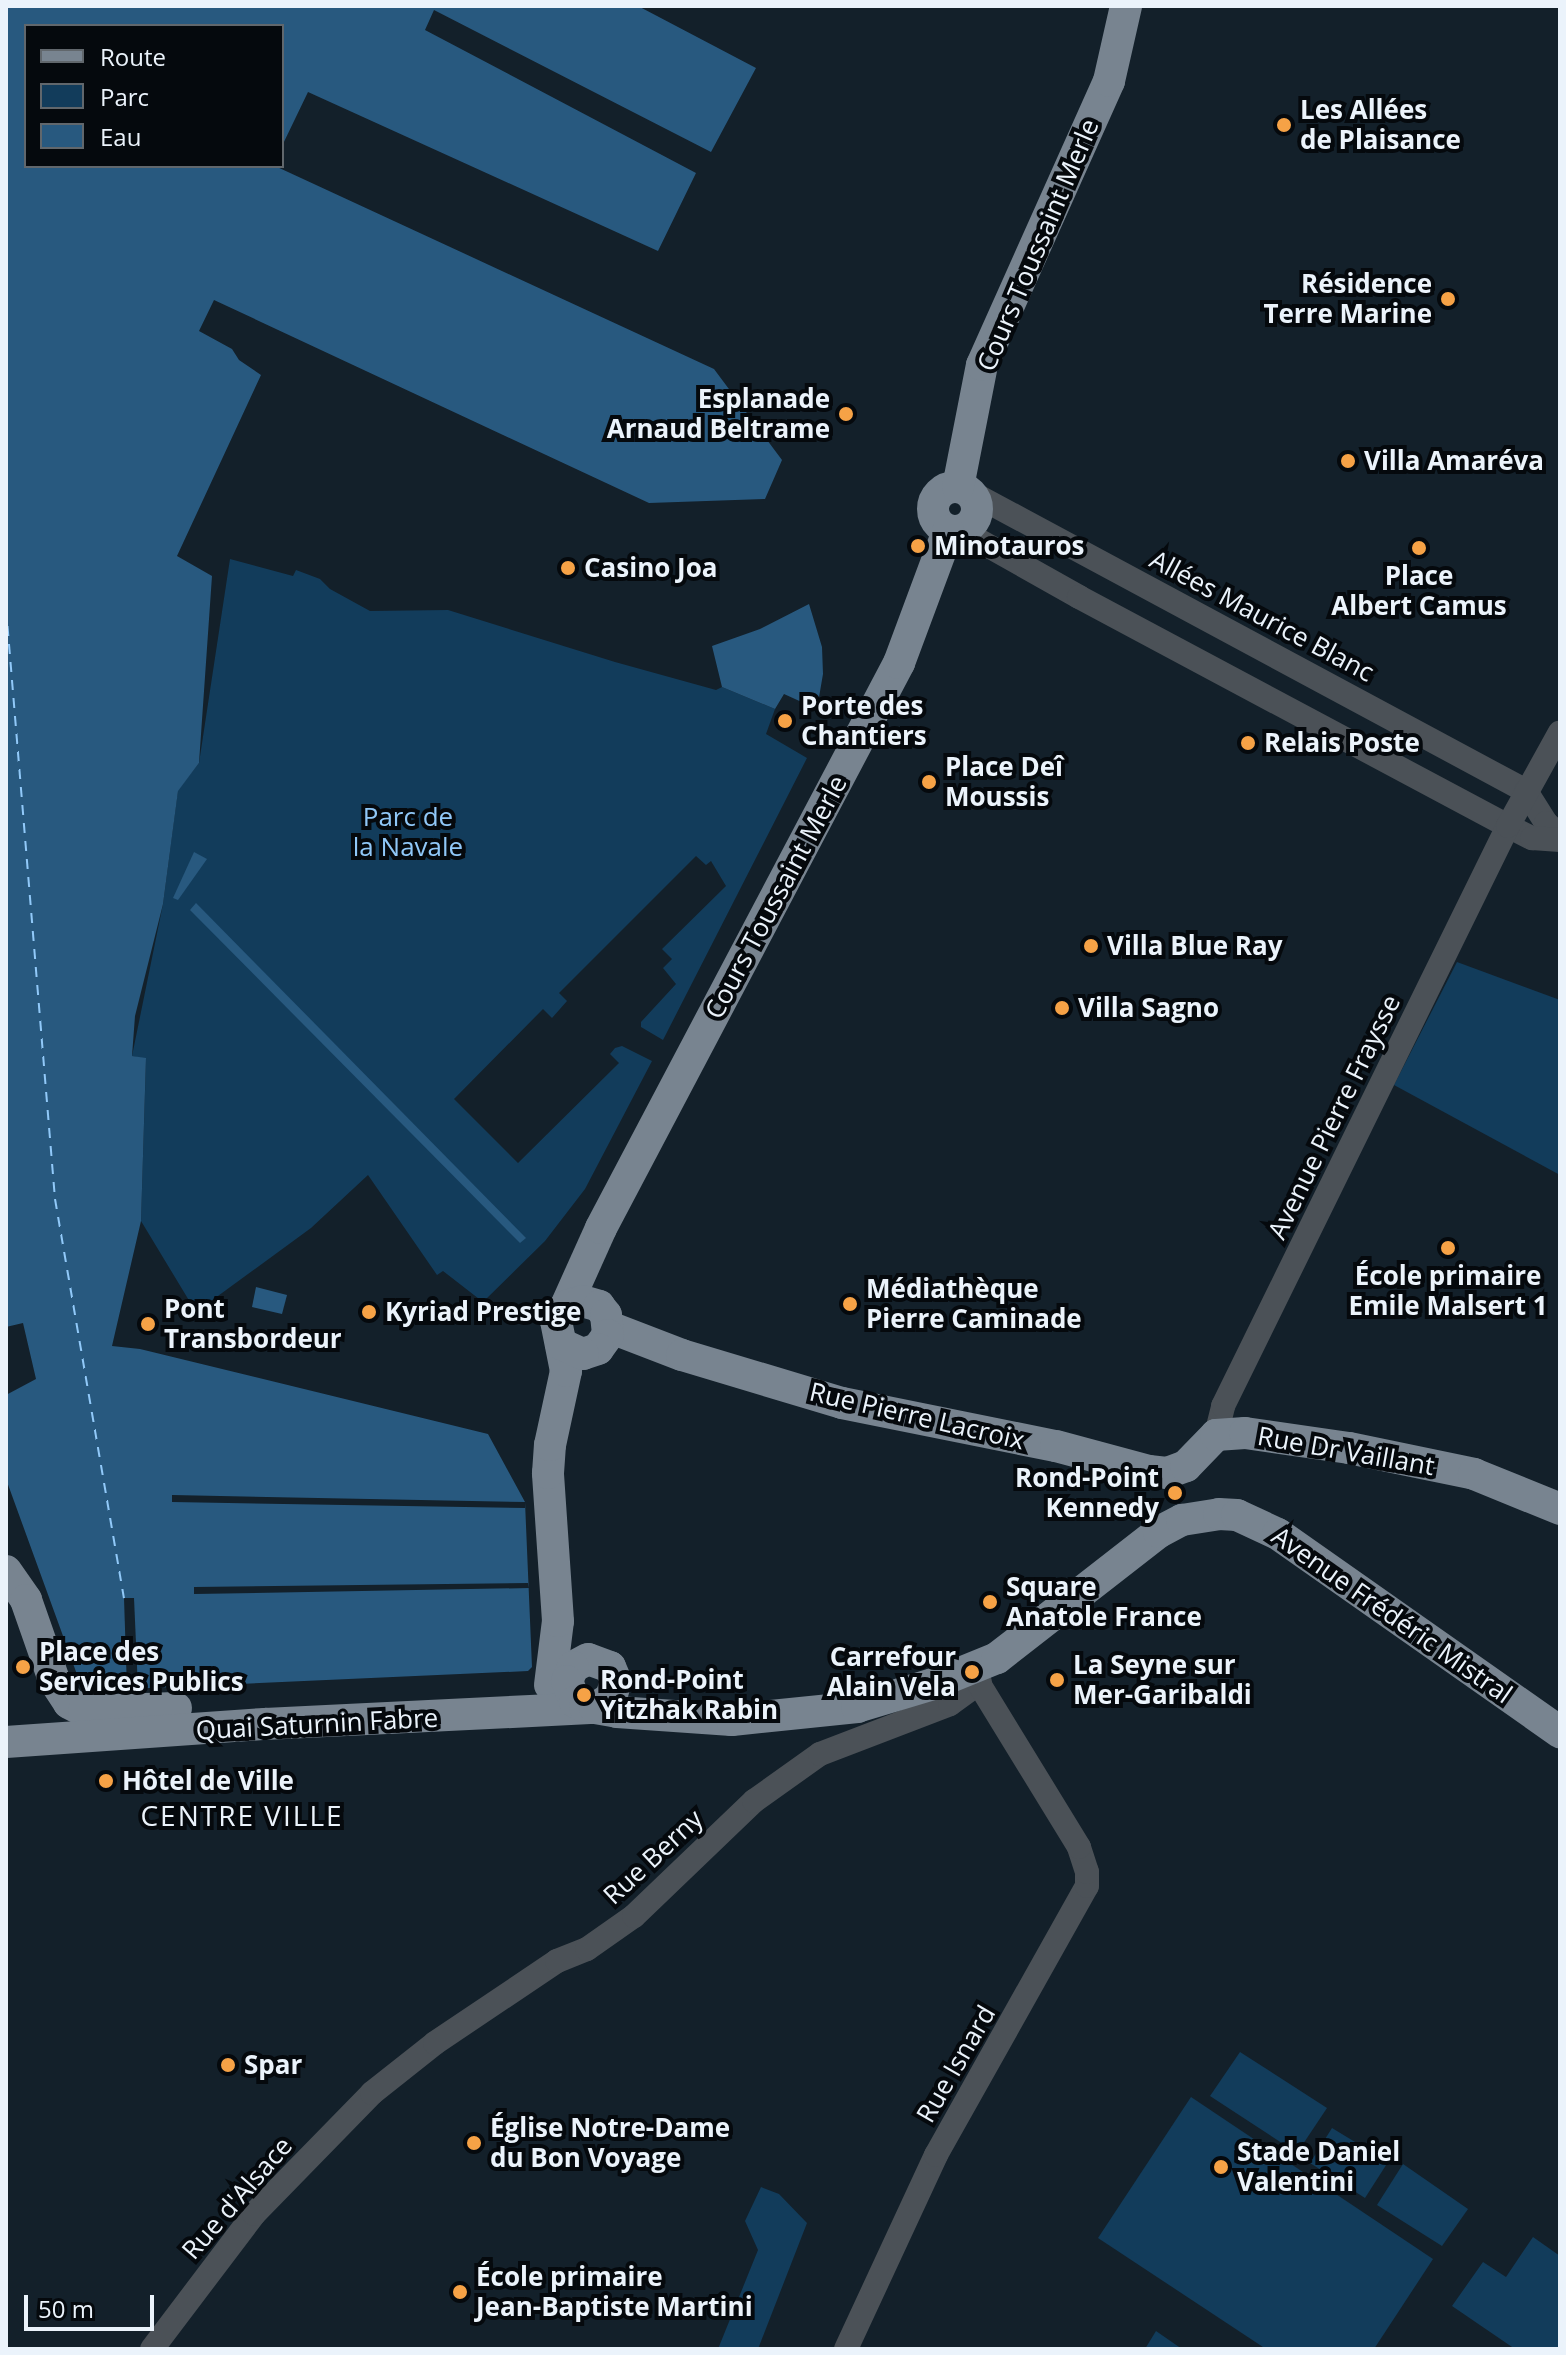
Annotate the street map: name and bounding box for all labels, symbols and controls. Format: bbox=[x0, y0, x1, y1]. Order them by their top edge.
legend bbox=[24, 24, 284, 168]
text: Route bbox=[100, 40, 166, 73]
text: Parc bbox=[100, 80, 149, 113]
place label: Les Allées de Plaisance bbox=[1300, 94, 1461, 156]
street label: Cours Toussaint Merle bbox=[971, 114, 1105, 376]
marker: Les Allées de Plaisance bbox=[1275, 116, 1293, 134]
text: Eau bbox=[100, 120, 141, 153]
place label: Résidence Terre Marine bbox=[1263, 268, 1432, 330]
marker: Résidence Terre Marine bbox=[1439, 290, 1457, 308]
place label: Esplanade Arnaud Beltrame bbox=[607, 383, 830, 444]
marker: Esplanade Arnaud Beltrame bbox=[837, 405, 855, 423]
place label: Villa Amaréva bbox=[1364, 445, 1544, 477]
marker: Villa Amaréva bbox=[1339, 452, 1357, 470]
place label: Minotauros bbox=[934, 530, 1085, 562]
marker: Minotauros bbox=[909, 537, 927, 555]
marker: Place Albert Camus bbox=[1410, 539, 1428, 557]
street label: Allées Maurice Blanc bbox=[1145, 544, 1379, 688]
place label: Casino Joa bbox=[584, 552, 717, 584]
marker: Casino Joa bbox=[559, 559, 577, 577]
place label: Place Albert Camus bbox=[1331, 560, 1507, 622]
place label: Porte des Chantiers bbox=[801, 690, 927, 752]
marker: Porte des Chantiers bbox=[776, 712, 794, 730]
place label: Relais Poste bbox=[1264, 727, 1420, 759]
marker: Relais Poste bbox=[1239, 734, 1257, 752]
place label: Place Deî Moussis bbox=[945, 751, 1063, 812]
street label: Cours Toussaint Merle bbox=[699, 770, 853, 1024]
marker: Place Deî Moussis bbox=[920, 773, 938, 791]
park label: Parc de la Navale bbox=[353, 801, 463, 862]
place label: Villa Blue Ray bbox=[1107, 930, 1282, 962]
marker: Villa Blue Ray bbox=[1082, 937, 1100, 955]
street label: Avenue Pierre Fraysse bbox=[1261, 990, 1407, 1244]
place label: Villa Sagno bbox=[1078, 992, 1219, 1024]
marker: Villa Sagno bbox=[1053, 999, 1071, 1017]
marker: École primaire Emile Malsert 1 bbox=[1439, 1239, 1457, 1257]
place label: École primaire Emile Malsert 1 bbox=[1348, 1260, 1548, 1322]
place label: Médiathèque Pierre Caminade bbox=[866, 1273, 1082, 1334]
place label: Pont Transbordeur bbox=[164, 1293, 342, 1354]
marker: Médiathèque Pierre Caminade bbox=[841, 1295, 859, 1313]
place label: Kyriad Prestige bbox=[385, 1296, 581, 1328]
marker: Kyriad Prestige bbox=[360, 1303, 378, 1321]
marker: Pont Transbordeur bbox=[139, 1315, 157, 1333]
street label: Rue Pierre Lacroix bbox=[806, 1376, 1028, 1456]
street label: Rue Dr Vaillant bbox=[1255, 1420, 1437, 1482]
place label: Rond-Point Kennedy bbox=[1015, 1462, 1159, 1524]
marker: Rond-Point Kennedy bbox=[1166, 1484, 1184, 1502]
street label: Avenue Frédéric Mistral bbox=[1266, 1520, 1518, 1710]
place label: Square Anatole France bbox=[1006, 1571, 1202, 1632]
marker: Square Anatole France bbox=[981, 1593, 999, 1611]
place label: Place des Services Publics bbox=[39, 1636, 244, 1698]
place label: Carrefour Alain Vela bbox=[827, 1641, 956, 1702]
place label: La Seyne sur Mer-Garibaldi bbox=[1073, 1649, 1252, 1710]
marker: Place des Services Publics bbox=[14, 1658, 32, 1676]
marker: Carrefour Alain Vela bbox=[963, 1663, 981, 1681]
place label: Rond-Point Yitzhak Rabin bbox=[600, 1664, 778, 1726]
marker: La Seyne sur Mer-Garibaldi bbox=[1048, 1671, 1066, 1689]
marker: Rond-Point Yitzhak Rabin bbox=[575, 1686, 593, 1704]
street label: Quai Saturnin Fabre bbox=[195, 1702, 439, 1746]
place label: Hôtel de Ville bbox=[122, 1765, 294, 1797]
marker: Hôtel de Ville bbox=[97, 1772, 115, 1790]
district label: CENTRE VILLE bbox=[140, 1798, 344, 1832]
street label: Rue Berny bbox=[597, 1803, 709, 1911]
street label: Rue Isnard bbox=[910, 2000, 1002, 2128]
place label: Spar bbox=[244, 2049, 302, 2081]
marker: Spar bbox=[219, 2056, 237, 2074]
place label: Église Notre-Dame du Bon Voyage bbox=[490, 2112, 730, 2174]
street label: Rue d'Alsace bbox=[175, 2130, 299, 2266]
marker: Église Notre-Dame du Bon Voyage bbox=[465, 2134, 483, 2152]
place label: Stade Daniel Valentini bbox=[1237, 2136, 1400, 2198]
marker: Stade Daniel Valentini bbox=[1212, 2158, 1230, 2176]
place label: École primaire Jean-Baptiste Martini bbox=[476, 2261, 753, 2322]
scale bar bbox=[28, 2279, 158, 2329]
marker: École primaire Jean-Baptiste Martini bbox=[451, 2283, 469, 2301]
text: 50 m bbox=[38, 2292, 94, 2325]

